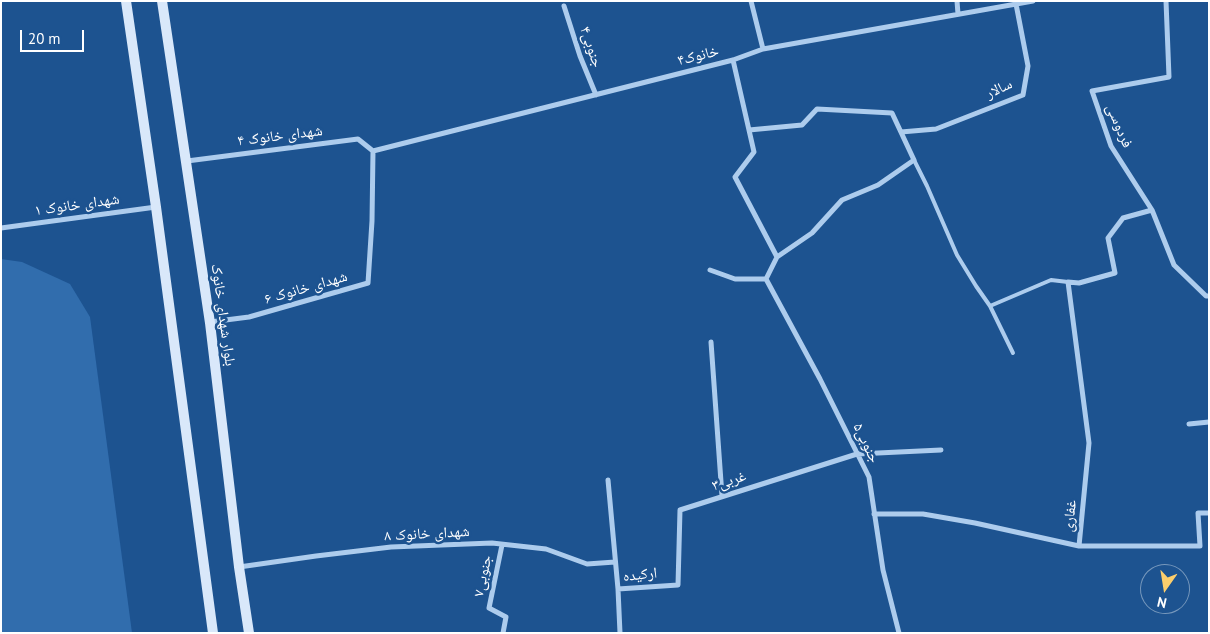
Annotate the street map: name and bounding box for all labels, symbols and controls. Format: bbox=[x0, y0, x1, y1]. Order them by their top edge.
scale bar bbox=[22, 20, 86, 52]
street label: جنوبی۴ bbox=[576, 24, 606, 70]
text: 20 m bbox=[28, 29, 61, 48]
street label: خانوک۴ bbox=[675, 42, 721, 70]
street label: سالار bbox=[983, 75, 1015, 103]
street label: فردوسی bbox=[1102, 101, 1136, 151]
street label: شهدای خانوک ۴ bbox=[236, 122, 324, 150]
street label: شهدای خانوک ۱ bbox=[33, 190, 121, 220]
street label: بلوار شهدای خانوک bbox=[207, 263, 239, 367]
street label: شهدای خانوک ۶ bbox=[262, 268, 350, 308]
street label: جنوبی۵ bbox=[849, 420, 883, 466]
street label: غربی۳ bbox=[710, 467, 748, 495]
street label: غفاری bbox=[1059, 499, 1081, 533]
street label: شهدای خانوک ۸ bbox=[384, 523, 470, 545]
street label: جنوبی۷ bbox=[470, 554, 496, 598]
street label: ارکیده bbox=[622, 564, 658, 586]
north arrow bbox=[1140, 564, 1190, 614]
text: N bbox=[1155, 593, 1168, 612]

